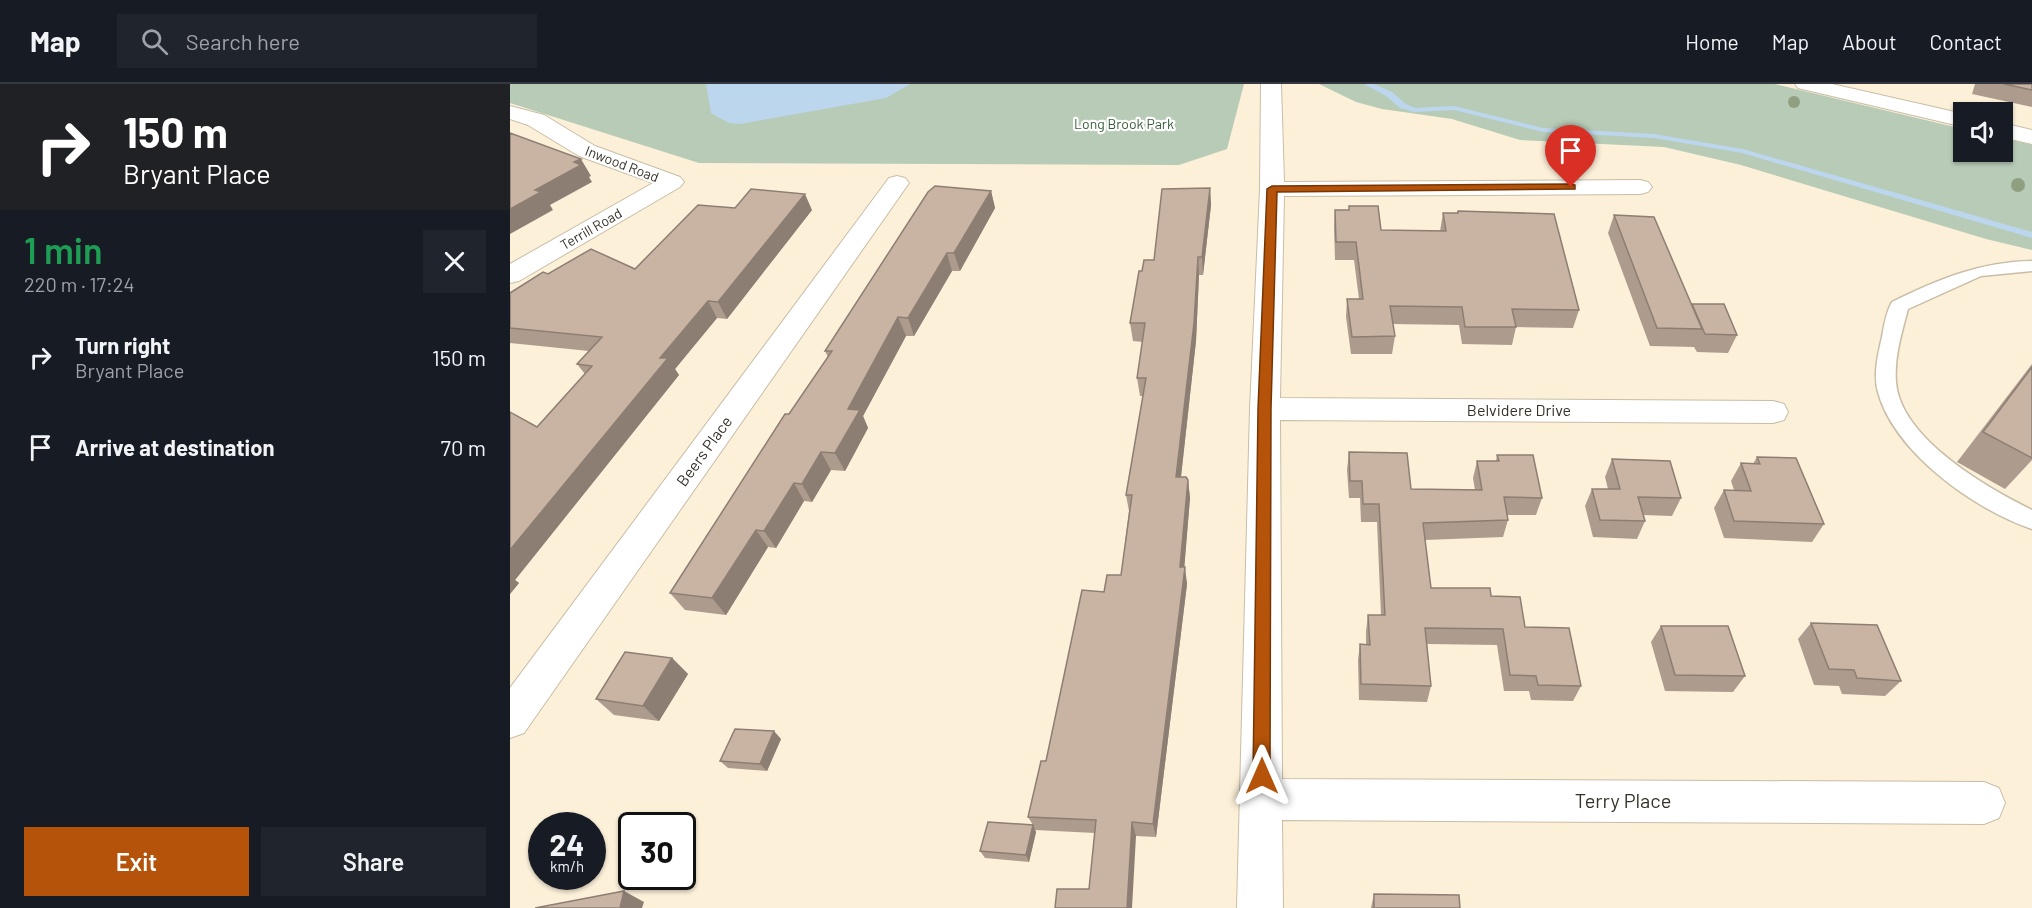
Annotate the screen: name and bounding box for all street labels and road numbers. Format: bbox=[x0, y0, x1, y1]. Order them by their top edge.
street label: Inwood Road bbox=[583, 142, 661, 185]
street label: Terrill Road bbox=[557, 204, 625, 253]
street label: Belvidere Drive bbox=[1467, 400, 1571, 419]
street label: Beers Place bbox=[672, 412, 735, 489]
street label: Terry Place bbox=[1575, 788, 1671, 812]

